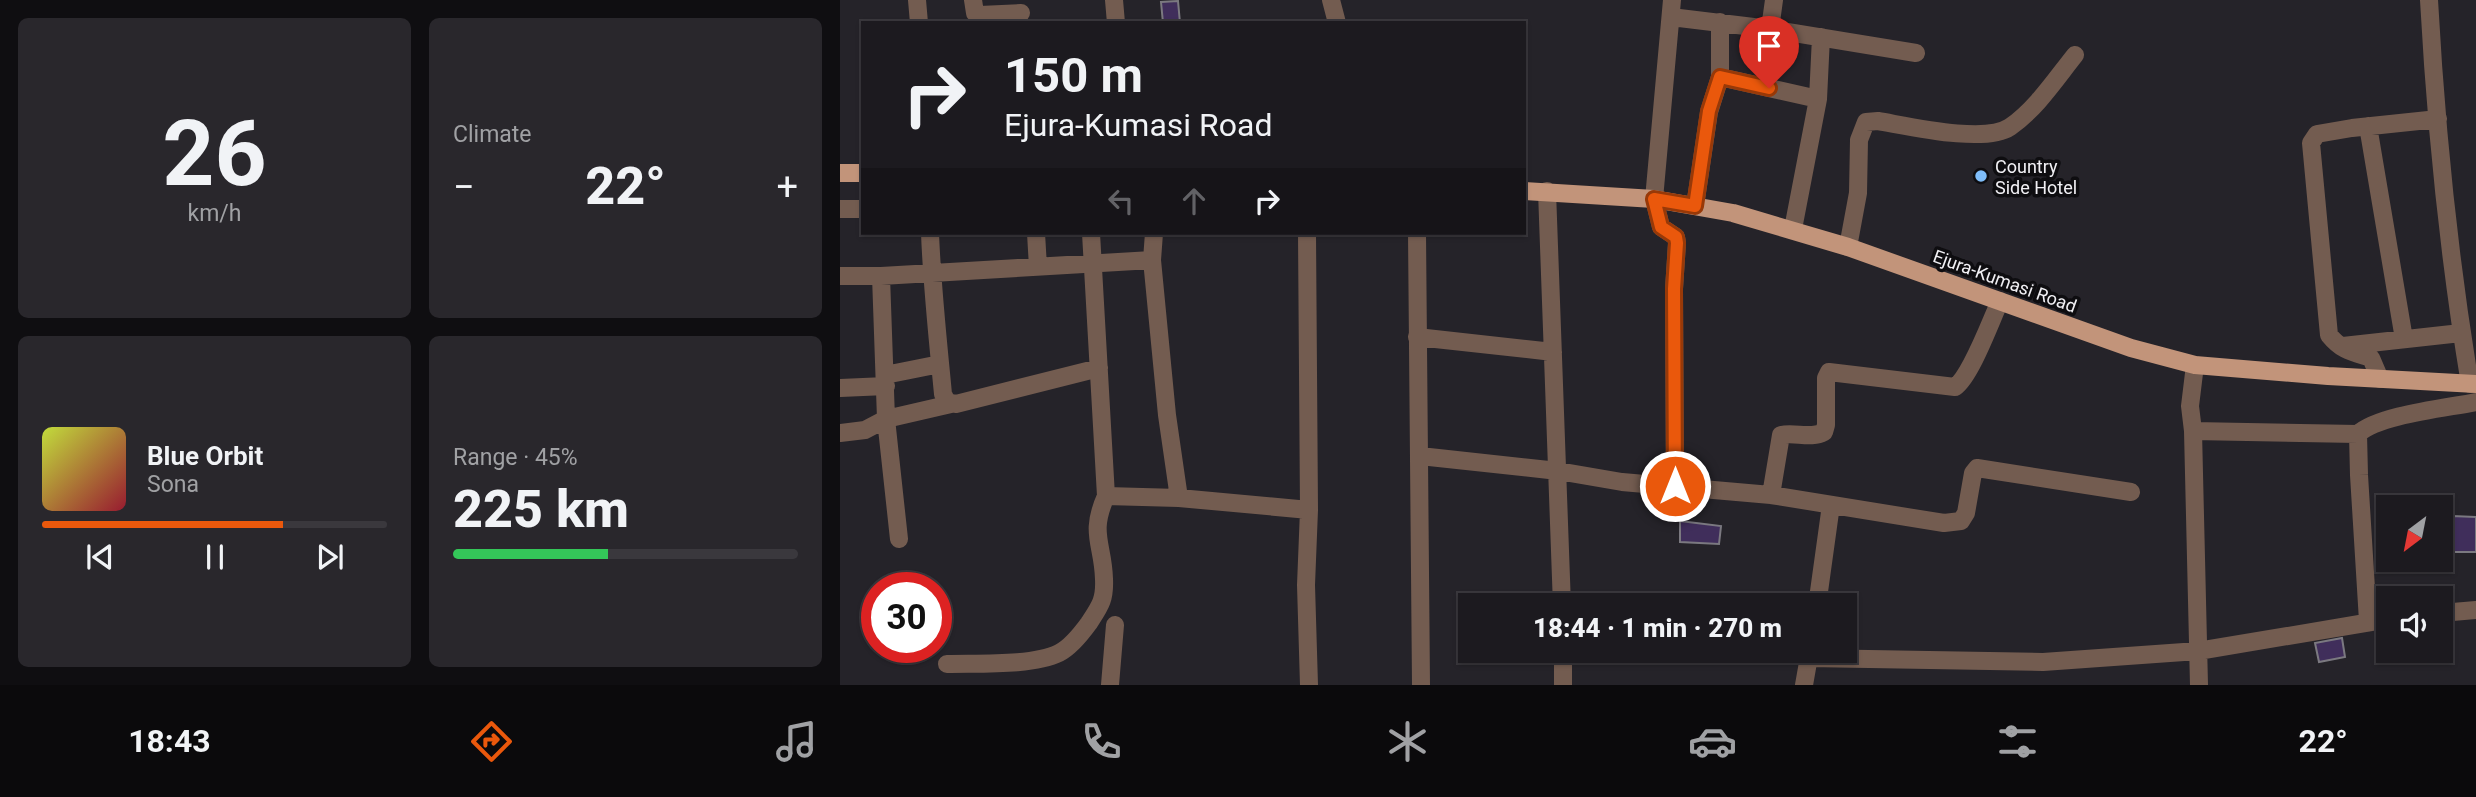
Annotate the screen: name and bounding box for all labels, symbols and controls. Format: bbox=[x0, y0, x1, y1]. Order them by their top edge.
pin bbox=[1739, 16, 1799, 88]
icon: arrive bbox=[1750, 27, 1788, 65]
text: 150 m bbox=[1004, 47, 1143, 104]
icon: right bbox=[889, 49, 980, 140]
text: 26 bbox=[162, 101, 267, 207]
text: Ejura-Kumasi Road bbox=[1004, 106, 1272, 144]
text: Climate bbox=[453, 121, 532, 148]
text: 22° bbox=[585, 156, 666, 217]
place label: Country Side Hotel bbox=[1995, 156, 2077, 198]
text: − bbox=[453, 165, 475, 209]
text: + bbox=[776, 165, 798, 209]
marker: Country Side Hotel bbox=[1973, 168, 1989, 184]
icon: left bbox=[1102, 182, 1140, 220]
icon: ahead bbox=[1175, 182, 1213, 220]
icon: right bbox=[1248, 182, 1286, 220]
text: km/h bbox=[188, 200, 242, 227]
street label: Ejura-Kumasi Road bbox=[1930, 245, 2080, 317]
text: Blue Orbit bbox=[147, 441, 263, 471]
text: Range · 45% bbox=[453, 444, 578, 471]
position arrow bbox=[1638, 449, 1712, 523]
text: Sona bbox=[147, 471, 199, 498]
text: 225 km bbox=[453, 479, 629, 540]
north arrow bbox=[2376, 495, 2454, 572]
map controls bbox=[2376, 495, 2453, 663]
icon: previous bbox=[81, 538, 119, 576]
icon: pause bbox=[196, 538, 234, 576]
icon: next bbox=[311, 538, 349, 576]
speed limit sign: 30 bbox=[861, 572, 952, 663]
button: sound bbox=[2376, 586, 2453, 663]
text: 18:44 · 1 min · 270 m bbox=[1533, 613, 1782, 643]
icon: directions bbox=[467, 717, 516, 766]
icon: music bbox=[772, 717, 821, 766]
icon: phone bbox=[1077, 717, 1126, 766]
icon: climate bbox=[1383, 717, 1432, 766]
icon: car bbox=[1688, 717, 1737, 766]
icon: filters bbox=[1993, 717, 2042, 766]
text: 18:43 bbox=[128, 722, 211, 760]
text: 22° bbox=[2299, 722, 2348, 760]

